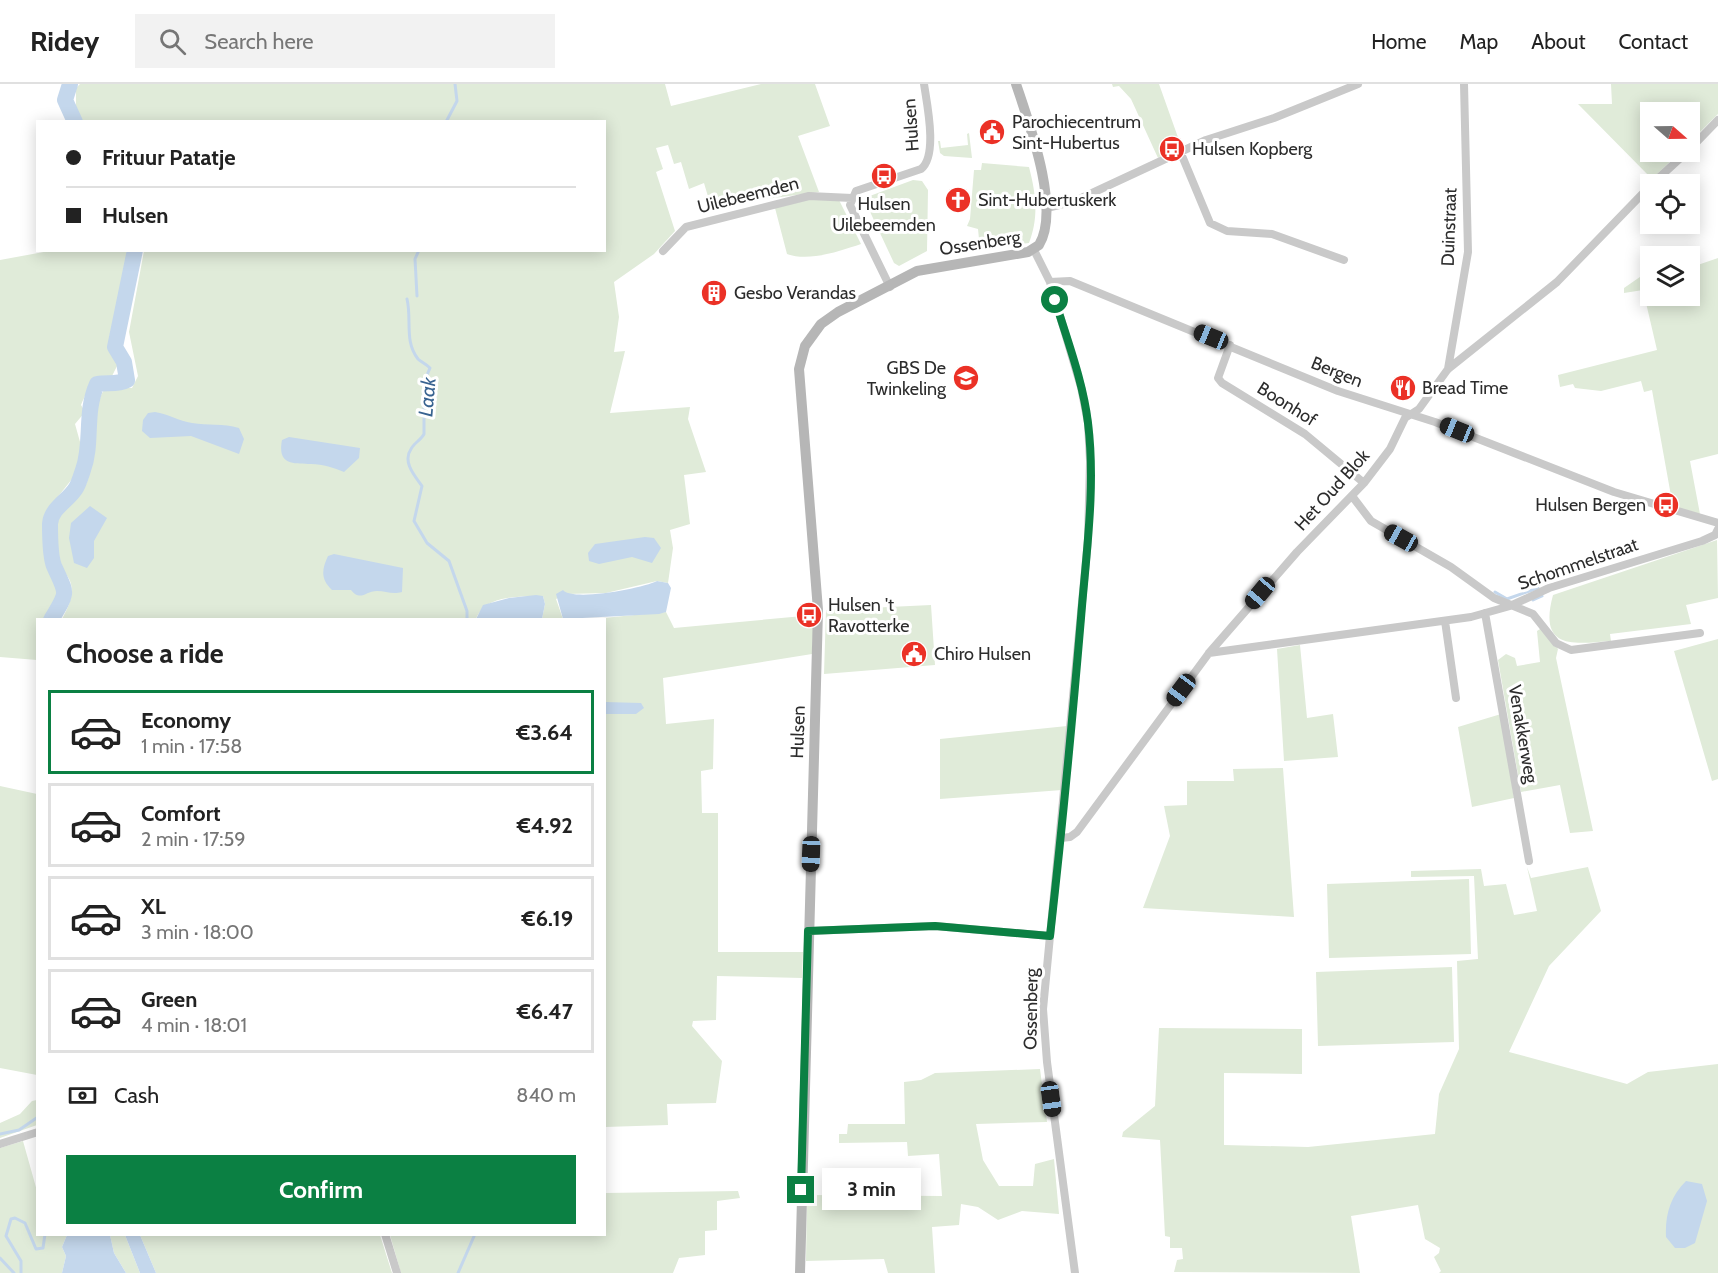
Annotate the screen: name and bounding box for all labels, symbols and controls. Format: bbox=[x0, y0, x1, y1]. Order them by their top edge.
search box bbox=[135, 14, 555, 68]
text: Ridey bbox=[30, 24, 99, 58]
icon: search bbox=[156, 25, 189, 58]
text: Search here bbox=[204, 28, 314, 55]
text: Home bbox=[1371, 29, 1427, 54]
text: Map bbox=[1460, 29, 1498, 54]
text: About bbox=[1531, 29, 1585, 54]
text: Contact bbox=[1618, 29, 1688, 54]
street label: Hulsen bbox=[898, 98, 924, 152]
north arrow bbox=[1640, 102, 1700, 162]
map controls bbox=[1640, 102, 1700, 306]
place label: Parochiecentrum Sint-Hubertus bbox=[1012, 111, 1141, 154]
public building icon: Parochiecentrum Sint-Hubertus bbox=[977, 117, 1007, 147]
bus stop icon: Hulsen Kopberg bbox=[1157, 134, 1187, 164]
place label: Hulsen Kopberg bbox=[1192, 138, 1313, 160]
text: Frituur Patatje bbox=[102, 144, 236, 171]
bus stop icon: Hulsen Uilebeemden bbox=[869, 161, 899, 191]
street label: Uilebeemden bbox=[695, 172, 801, 218]
button: locate bbox=[1640, 174, 1700, 234]
church icon: Sint-Hubertuskerk bbox=[943, 185, 973, 215]
street label: Duinstraat bbox=[1437, 187, 1461, 267]
place label: Sint-Hubertuskerk bbox=[978, 189, 1117, 211]
place label: Hulsen Uilebeemden bbox=[832, 193, 936, 236]
text: Hulsen bbox=[102, 202, 169, 229]
street label: Ossenberg bbox=[938, 226, 1023, 260]
button: layers bbox=[1640, 246, 1700, 306]
building icon: Gesbo Verandas bbox=[699, 278, 729, 308]
place label: Gesbo Verandas bbox=[734, 282, 856, 304]
route start bbox=[1041, 286, 1068, 313]
car bbox=[1191, 322, 1231, 352]
street label: Bergen bbox=[1308, 352, 1366, 392]
place label: GBS De Twinkeling bbox=[867, 357, 947, 400]
school or university icon: GBS De Twinkeling bbox=[951, 363, 981, 393]
restaurant icon: Bread Time bbox=[1388, 373, 1418, 403]
water label: Laak bbox=[413, 375, 441, 418]
street label: Boonhof bbox=[1253, 377, 1321, 431]
place label: Bread Time bbox=[1422, 377, 1508, 399]
car bbox=[1437, 415, 1477, 445]
street label: Het Oud Blok bbox=[1290, 444, 1375, 535]
bus stop icon: Hulsen Bergen bbox=[1651, 490, 1681, 520]
place label: Hulsen Bergen bbox=[1535, 494, 1646, 516]
car bbox=[1381, 521, 1421, 555]
street label: Schommelstraat bbox=[1515, 533, 1641, 595]
car bbox=[1242, 573, 1278, 613]
place label: Hulsen 't Ravotterke bbox=[828, 594, 909, 637]
bus stop icon: Hulsen 't Ravotterke bbox=[794, 600, 824, 630]
text: Choose a ride bbox=[66, 637, 224, 670]
public building icon: Chiro Hulsen bbox=[899, 639, 929, 669]
place label: Chiro Hulsen bbox=[934, 643, 1031, 665]
car bbox=[1163, 670, 1199, 710]
street label: Venakkerweg bbox=[1504, 683, 1543, 786]
icon: car bbox=[69, 705, 123, 759]
street label: Hulsen bbox=[786, 705, 810, 759]
text: Economy bbox=[141, 707, 231, 734]
text: €3.64 bbox=[516, 719, 573, 746]
text: 1 min · 17:58 bbox=[141, 734, 242, 758]
icon: car bbox=[69, 798, 123, 852]
text: Comfort bbox=[141, 800, 220, 827]
text: €4.92 bbox=[517, 812, 573, 839]
text: 2 min · 17:59 bbox=[141, 827, 246, 851]
car bbox=[801, 836, 821, 872]
icon: car bbox=[69, 891, 123, 945]
text: XL bbox=[141, 893, 166, 920]
text: €6.19 bbox=[522, 905, 573, 932]
text: 3 min · 18:00 bbox=[141, 920, 254, 944]
street label: Ossenberg bbox=[1019, 967, 1043, 1050]
icon: car bbox=[69, 984, 123, 1038]
text: Green bbox=[141, 986, 197, 1013]
text: €6.47 bbox=[517, 998, 573, 1025]
text: 4 min · 18:01 bbox=[141, 1013, 247, 1037]
icon: cash bbox=[66, 1079, 99, 1112]
car bbox=[1040, 1080, 1062, 1118]
text: Cash bbox=[114, 1082, 159, 1109]
text: 840 m bbox=[516, 1083, 576, 1107]
button: Confirm bbox=[66, 1155, 576, 1224]
callout: 3 min bbox=[822, 1169, 921, 1211]
route end bbox=[787, 1176, 814, 1203]
text: 3 min bbox=[847, 1177, 896, 1201]

